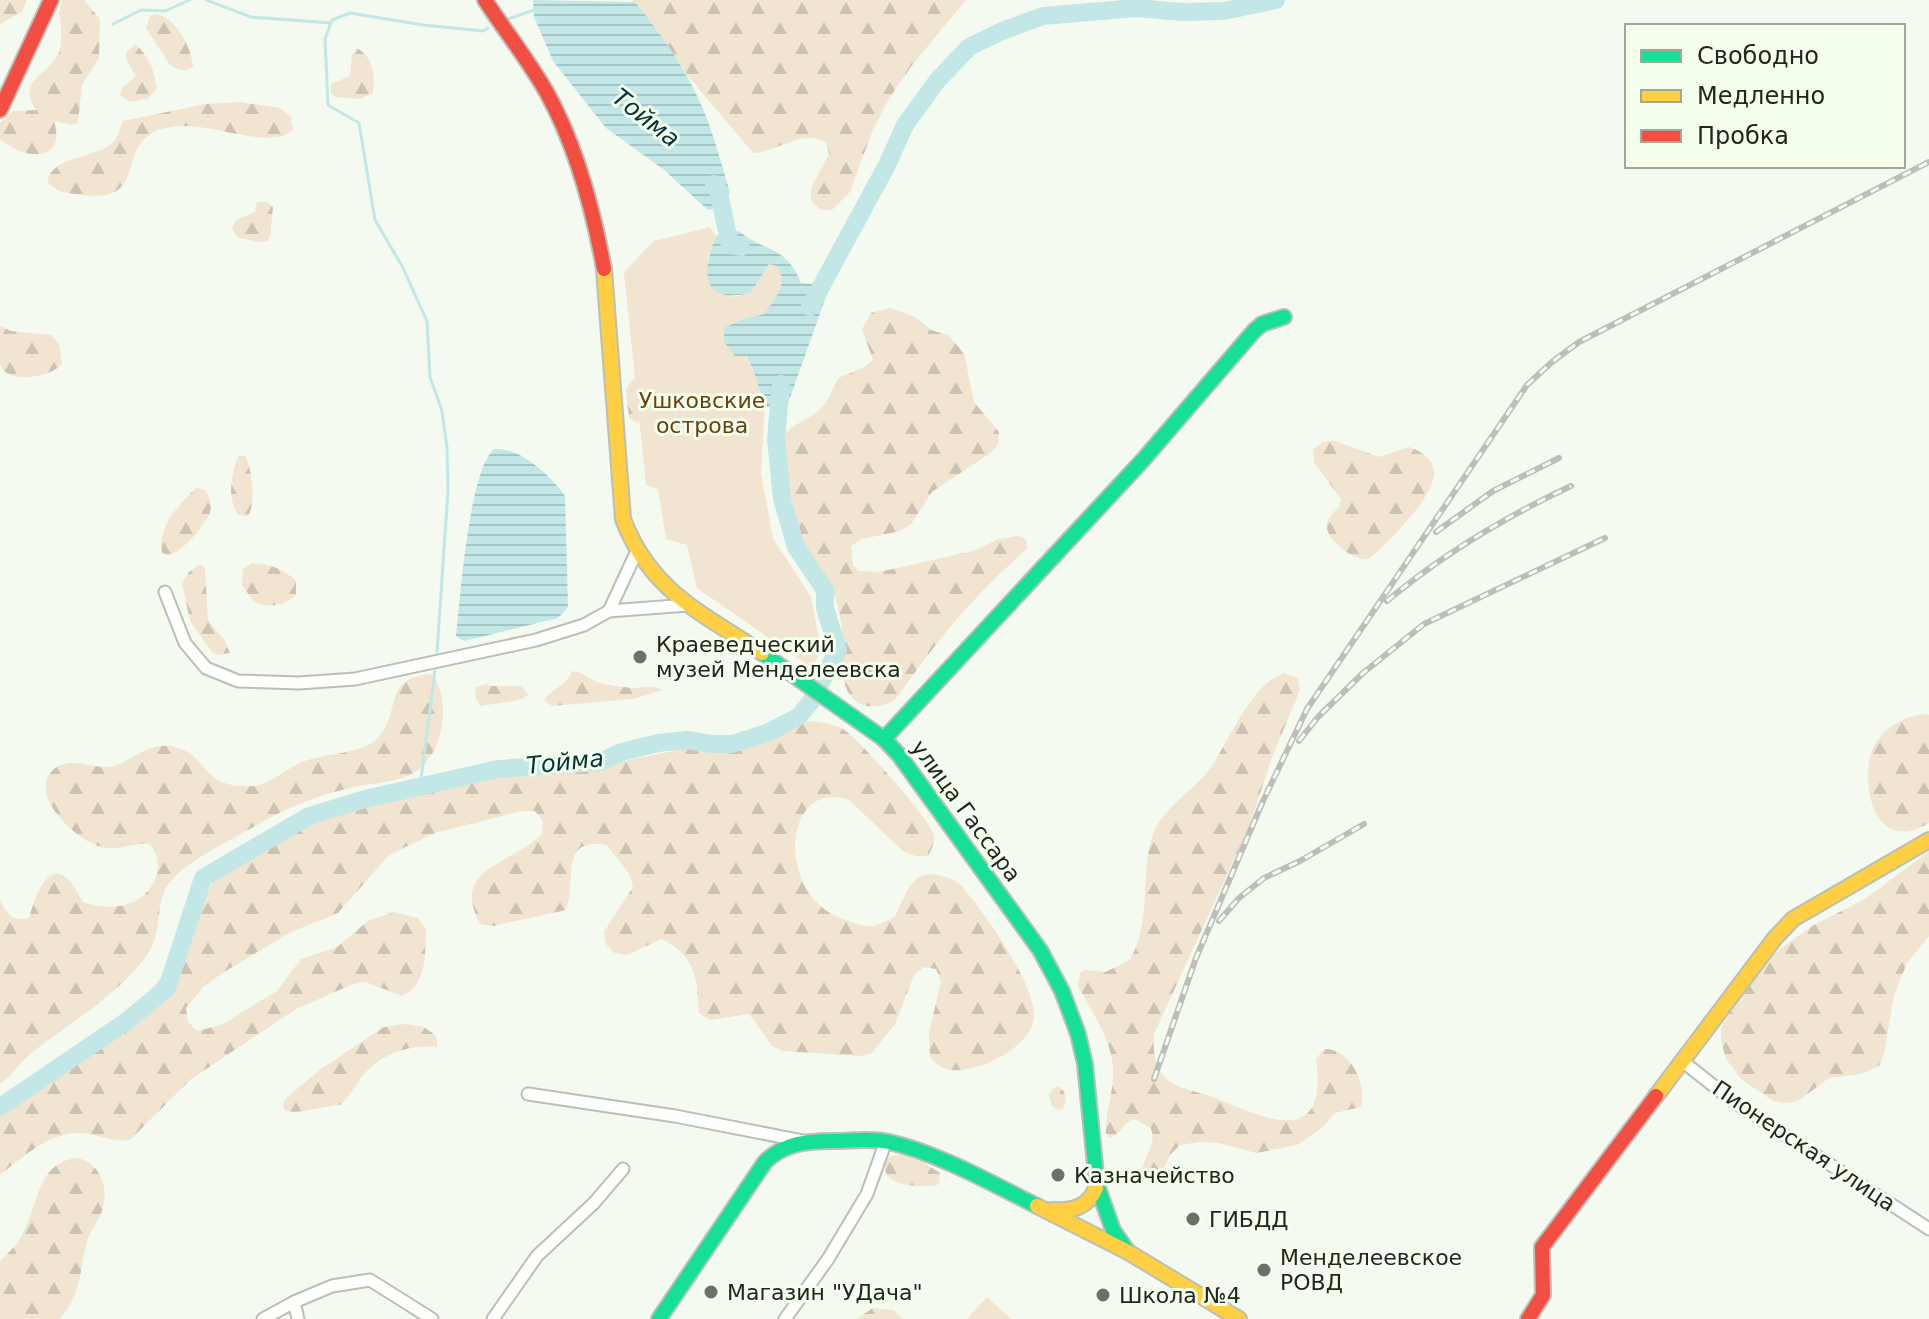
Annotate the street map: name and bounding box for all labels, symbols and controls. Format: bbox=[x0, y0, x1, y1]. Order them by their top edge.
legend bbox=[1625, 24, 1905, 168]
text: Свободно bbox=[1697, 42, 1819, 70]
text: Медленно bbox=[1697, 82, 1825, 110]
water label: Тойма bbox=[607, 83, 685, 153]
text: Пробка bbox=[1697, 122, 1789, 150]
park label: Ушковские острова bbox=[639, 388, 765, 438]
place label: Краеведческий музей Менделеевска bbox=[656, 632, 901, 682]
marker: Краеведческий музей Менделеевска bbox=[631, 648, 649, 666]
street label: улица Гассара bbox=[906, 735, 1026, 887]
water label: Тойма bbox=[525, 744, 605, 780]
street label: Пионерская улица bbox=[1708, 1075, 1900, 1217]
place label: Казначейство bbox=[1074, 1163, 1235, 1188]
marker: Казначейство bbox=[1049, 1166, 1067, 1184]
place label: ГИБДД bbox=[1209, 1207, 1288, 1232]
marker: ГИБДД bbox=[1184, 1210, 1202, 1228]
place label: Менделеевское РОВД bbox=[1280, 1245, 1462, 1295]
marker: Менделеевское РОВД bbox=[1255, 1261, 1273, 1279]
place label: Магазин "УДача" bbox=[727, 1280, 923, 1305]
marker: Магазин "УДача" bbox=[702, 1283, 720, 1301]
place label: Школа №4 bbox=[1119, 1283, 1241, 1308]
marker: Школа №4 bbox=[1094, 1286, 1112, 1304]

